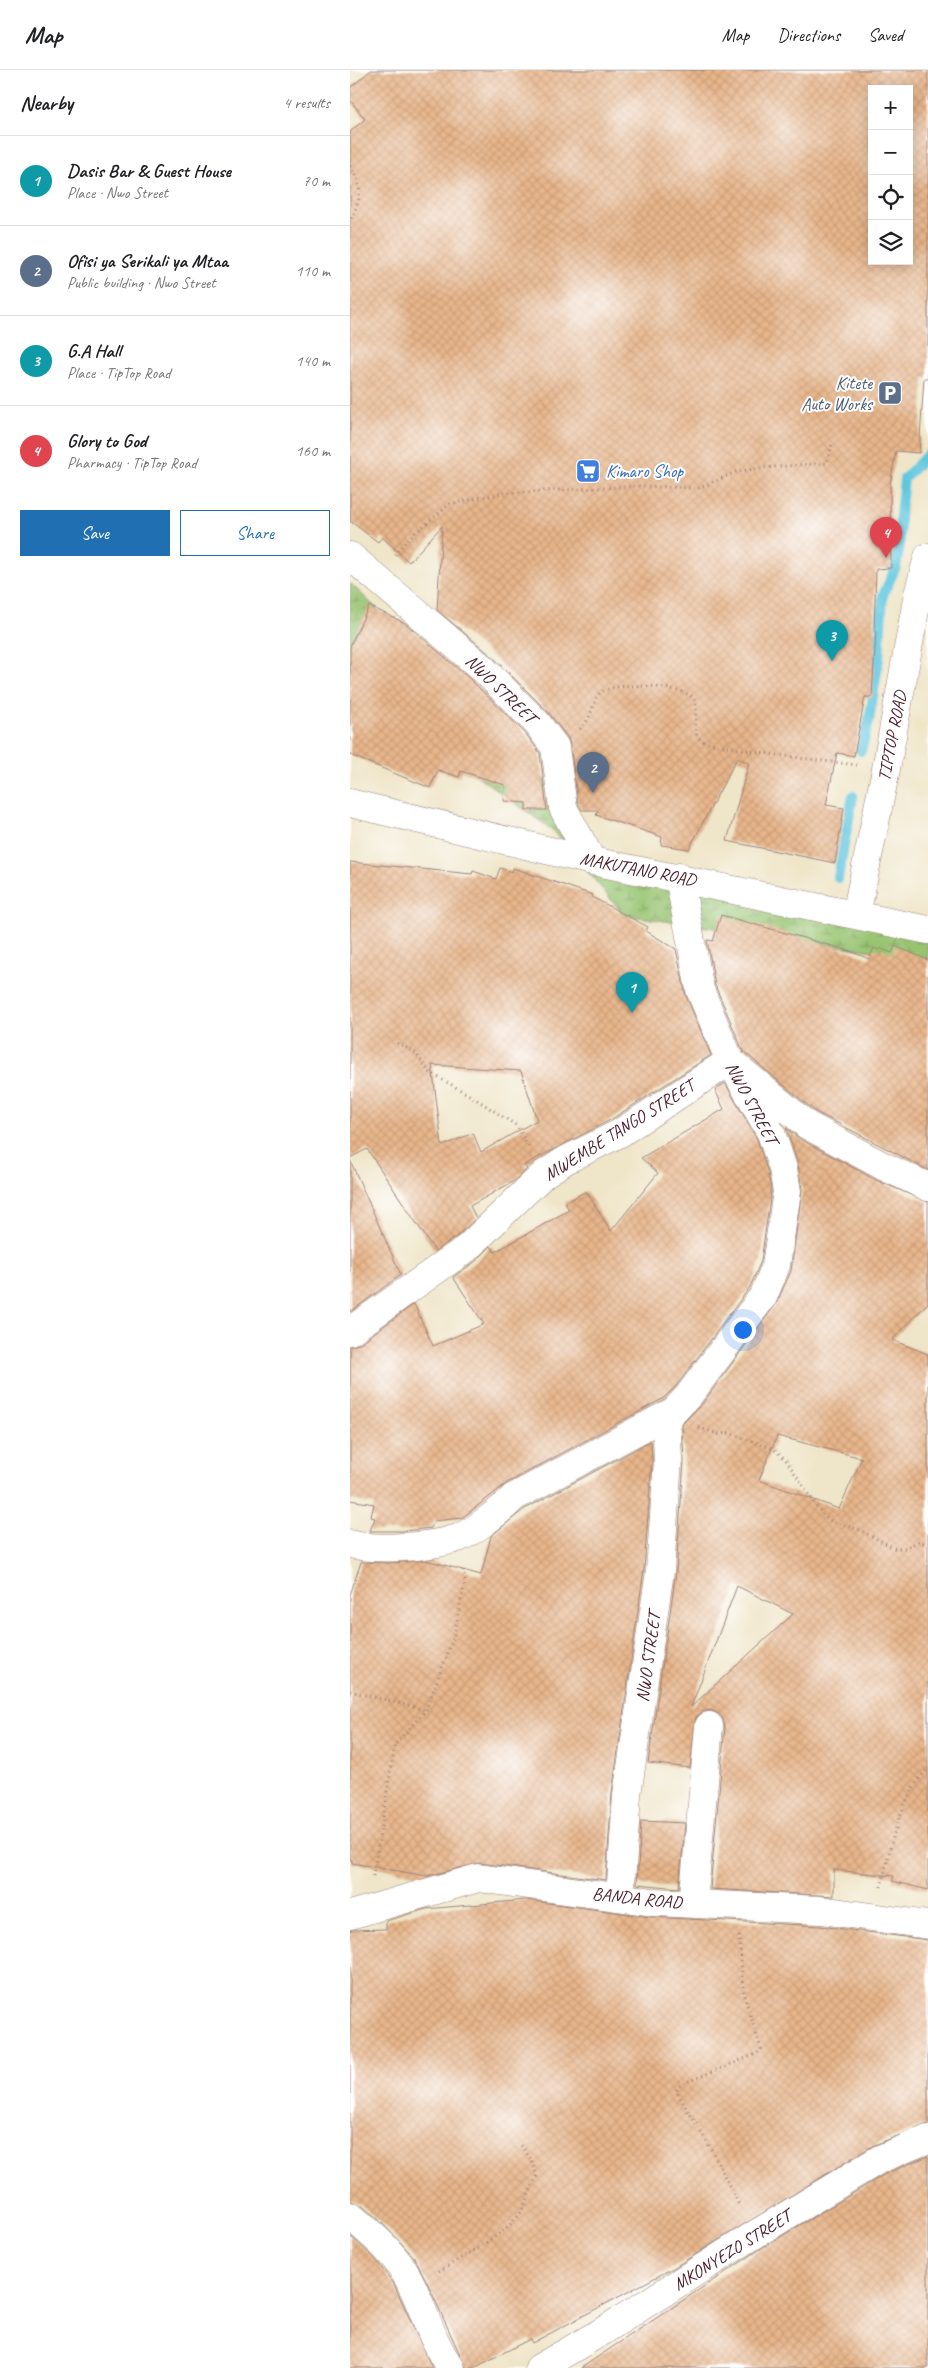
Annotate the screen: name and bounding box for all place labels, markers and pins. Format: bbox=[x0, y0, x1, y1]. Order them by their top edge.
place label: Kitete Auto Works bbox=[801, 372, 874, 415]
parking icon: Kitete Auto Works bbox=[877, 380, 903, 406]
supermarket icon: Kimaro Shop bbox=[575, 458, 601, 484]
place label: Kimaro Shop bbox=[606, 460, 684, 482]
pin: 4 bbox=[870, 517, 902, 558]
pin: 3 bbox=[816, 620, 848, 661]
pin: 2 bbox=[577, 752, 609, 793]
pin: 1 bbox=[616, 972, 648, 1013]

